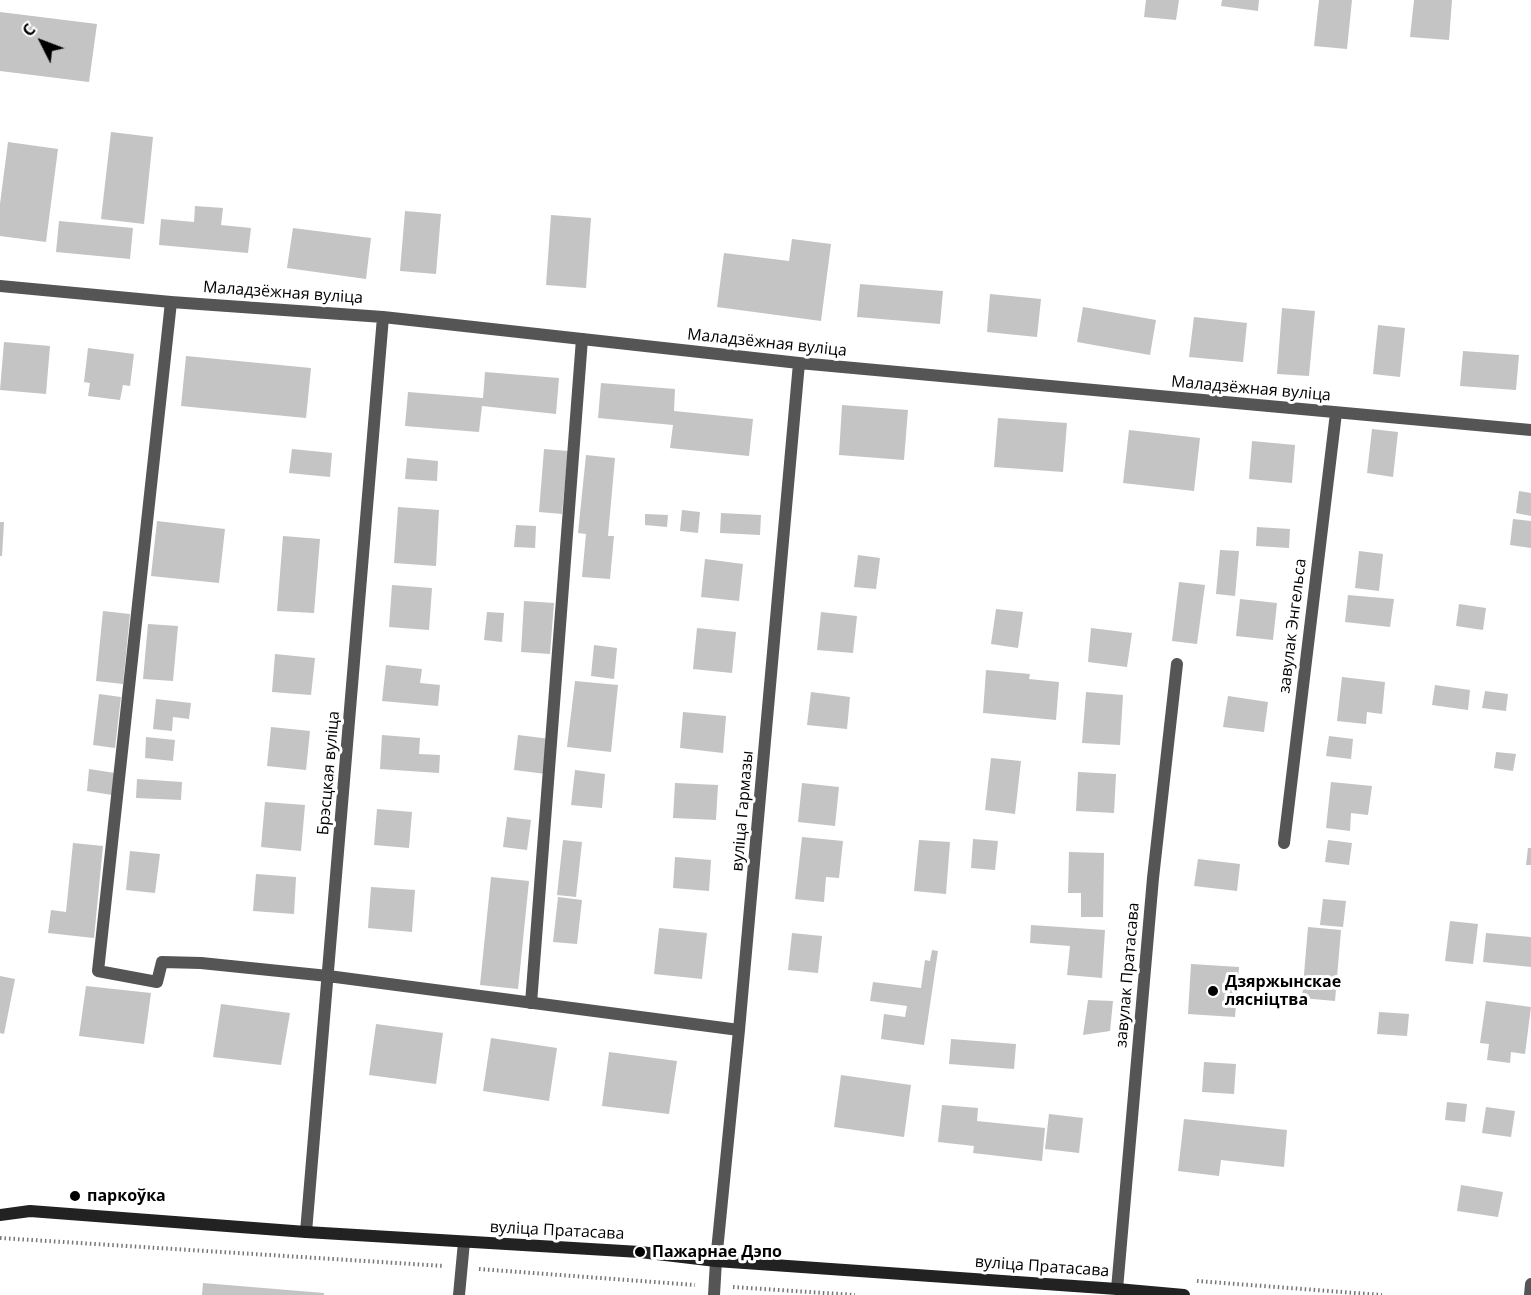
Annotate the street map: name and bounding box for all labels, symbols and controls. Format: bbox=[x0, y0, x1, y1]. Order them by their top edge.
north arrow bbox=[12, 12, 72, 72]
text: С bbox=[17, 19, 40, 41]
street label: Маладзёжная вуліца bbox=[202, 278, 364, 308]
street label: Маладзёжная вуліца bbox=[686, 325, 848, 361]
street label: Маладзёжная вуліца bbox=[1170, 372, 1332, 406]
street label: завулак Энгельса bbox=[1275, 558, 1311, 694]
street label: Брэсцкая вуліца bbox=[314, 710, 344, 836]
street label: вуліца Гармазы bbox=[728, 750, 758, 872]
street label: завулак Пратасава bbox=[1112, 902, 1144, 1048]
place label: Дзяржынскае лясніцтва bbox=[1225, 972, 1341, 1010]
marker: Дзяржынскае лясніцтва bbox=[1206, 984, 1220, 998]
place label: паркоўка bbox=[87, 1186, 166, 1206]
marker: паркоўка bbox=[68, 1189, 82, 1203]
street label: вуліца Пратасава bbox=[489, 1218, 625, 1244]
place label: Пажарнае Дэпо bbox=[652, 1242, 782, 1262]
marker: Пажарнае Дэпо bbox=[633, 1245, 647, 1259]
street label: вуліца Пратасава bbox=[974, 1253, 1110, 1281]

